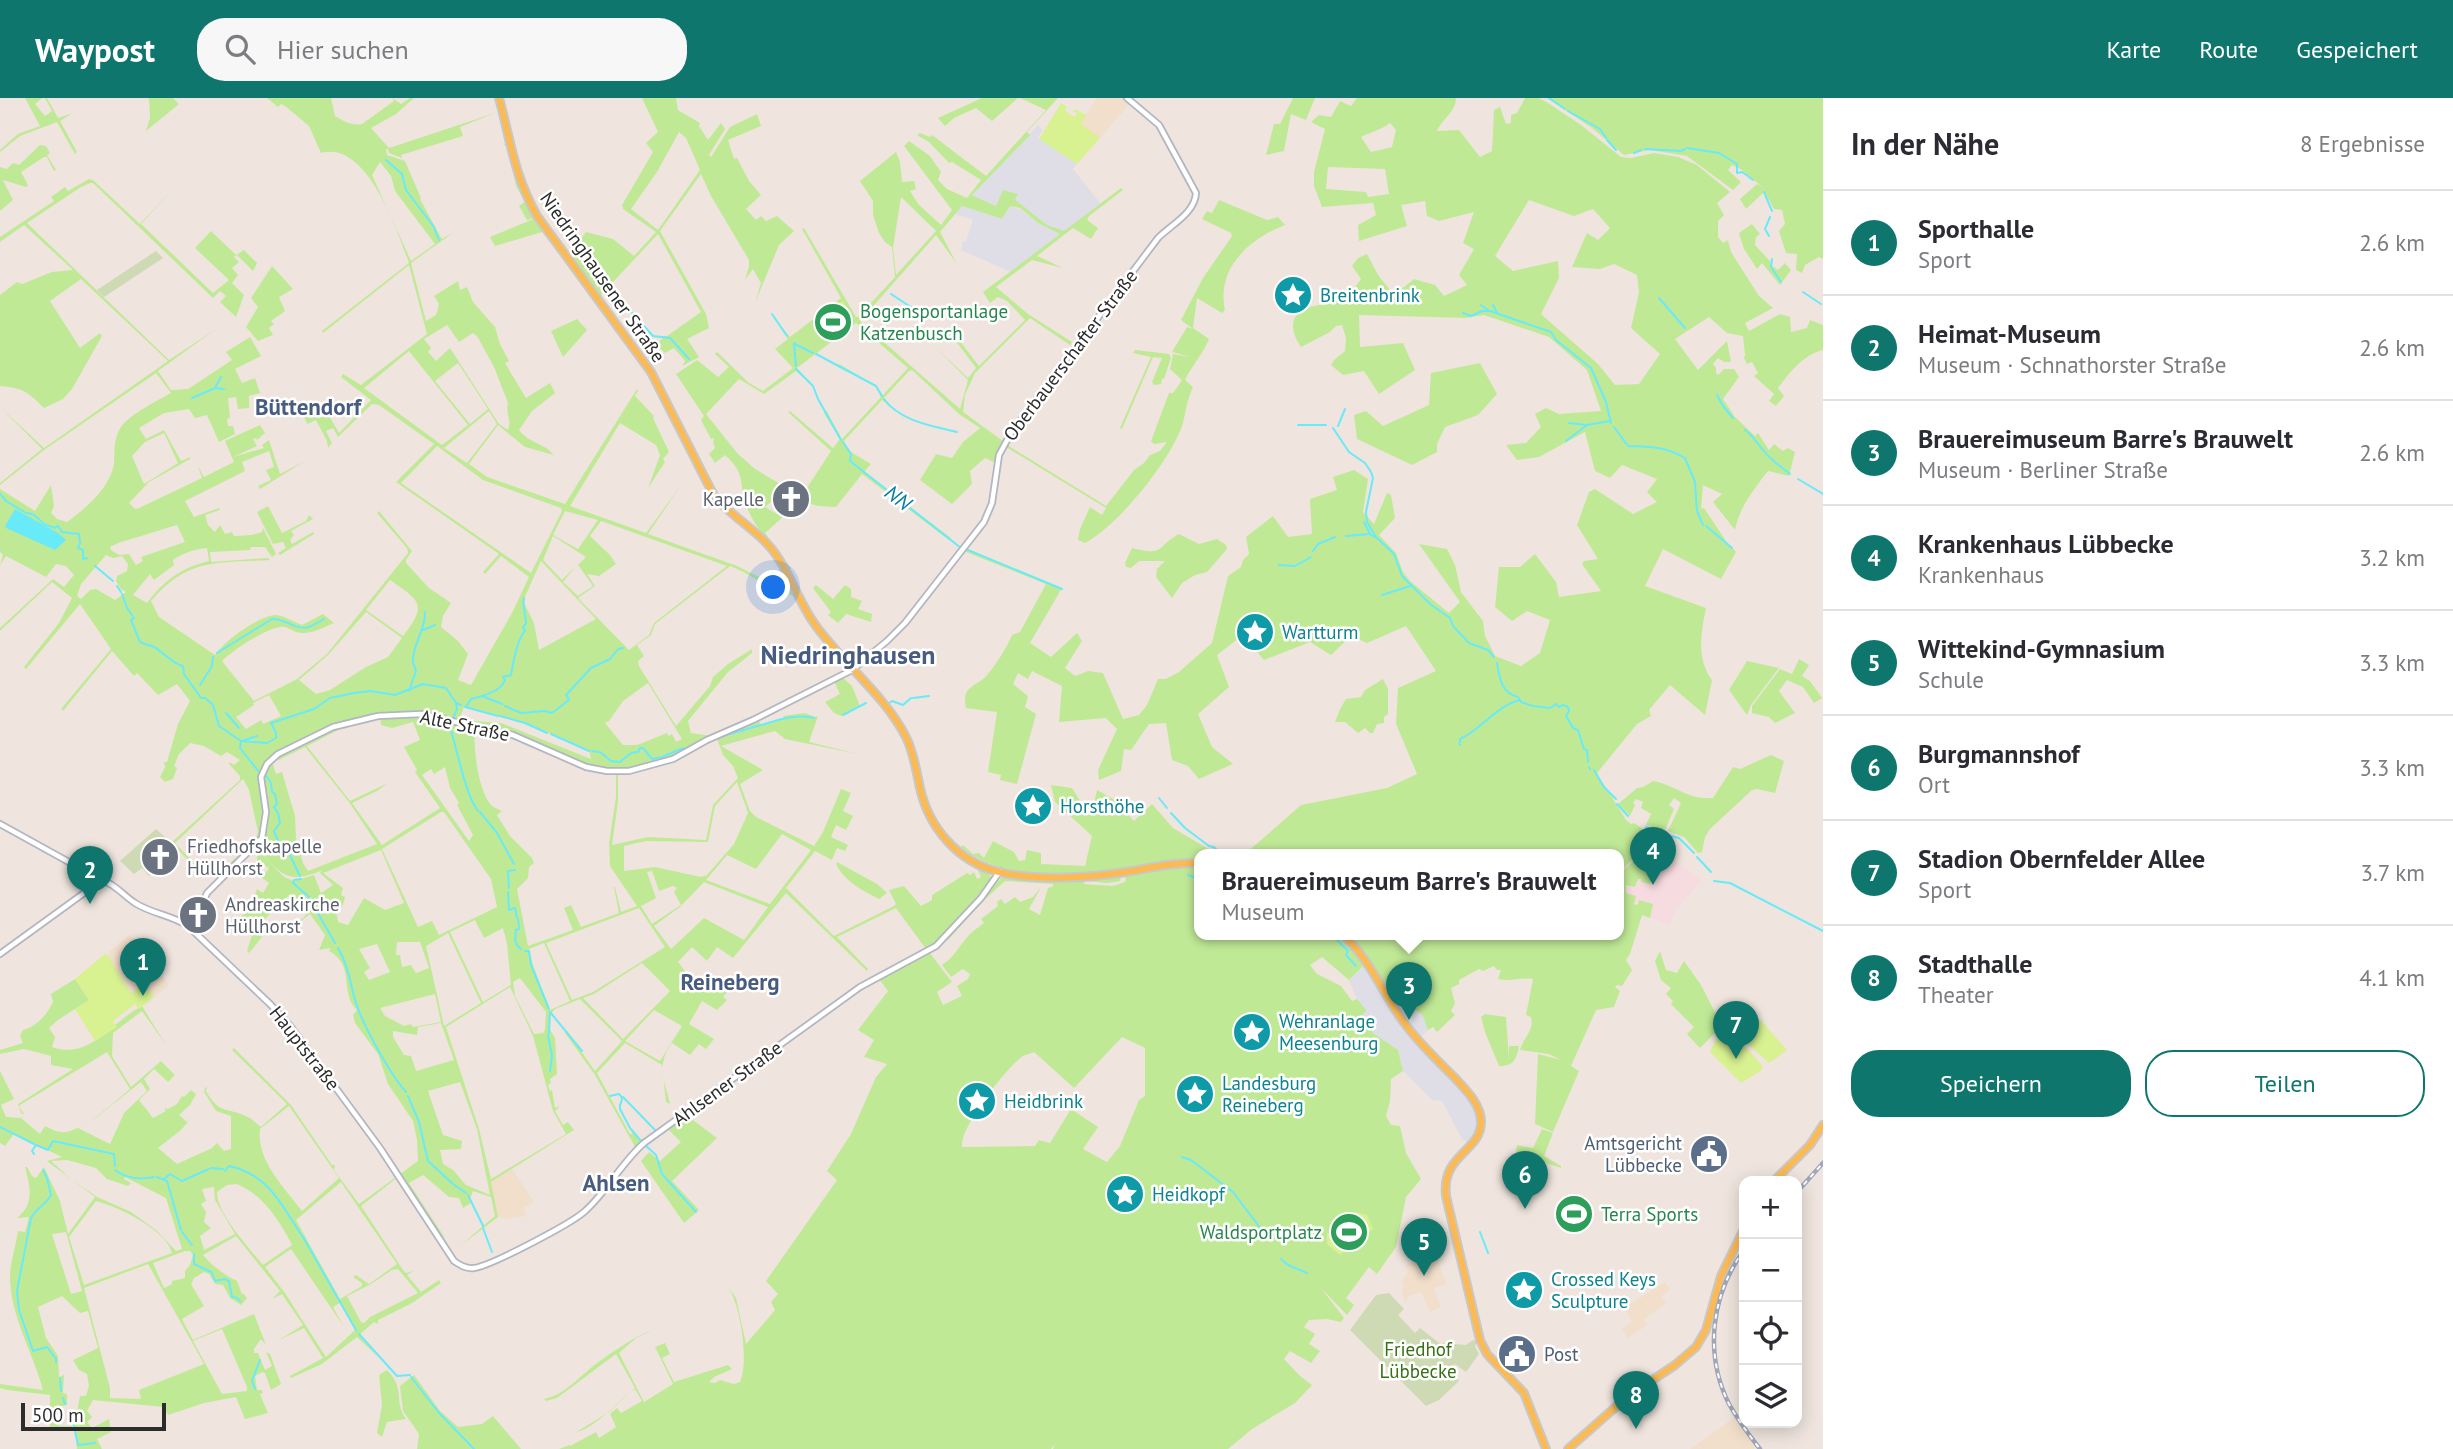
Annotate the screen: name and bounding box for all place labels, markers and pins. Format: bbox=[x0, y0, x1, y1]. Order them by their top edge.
place icon: Breitenbrink bbox=[1272, 274, 1314, 316]
place label: Breitenbrink bbox=[1320, 283, 1420, 307]
place label: Bogensportanlage Katzenbusch bbox=[860, 299, 1008, 345]
sports icon: Bogensportanlage Katzenbusch bbox=[812, 301, 854, 343]
church icon: Kapelle bbox=[770, 478, 812, 520]
place label: Kapelle bbox=[703, 487, 764, 511]
place icon: Wartturm bbox=[1234, 611, 1276, 653]
place label: Wartturm bbox=[1282, 620, 1358, 644]
place icon: Horsthöhe bbox=[1012, 785, 1054, 827]
place label: Horsthöhe bbox=[1060, 794, 1144, 818]
pin: 4 bbox=[1630, 827, 1676, 885]
place label: Friedhofskapelle Hüllhorst bbox=[187, 834, 322, 880]
church icon: Friedhofskapelle Hüllhorst bbox=[139, 836, 181, 878]
pin: 2 bbox=[67, 846, 113, 904]
place label: Andreaskirche Hüllhorst bbox=[225, 892, 340, 938]
church icon: Andreaskirche Hüllhorst bbox=[177, 894, 219, 936]
pin: 1 bbox=[120, 938, 166, 996]
pin: 3 bbox=[1386, 962, 1432, 1020]
pin: 7 bbox=[1713, 1001, 1759, 1059]
place label: Wehranlage Meesenburg bbox=[1279, 1009, 1378, 1055]
place icon: Wehranlage Meesenburg bbox=[1231, 1011, 1273, 1053]
place label: Landesburg Reineberg bbox=[1222, 1071, 1316, 1117]
place icon: Landesburg Reineberg bbox=[1174, 1073, 1216, 1115]
place icon: Heidbrink bbox=[956, 1080, 998, 1122]
place label: Heidbrink bbox=[1004, 1089, 1083, 1113]
place label: Amtsgericht Lübbecke bbox=[1584, 1131, 1683, 1177]
public building icon: Amtsgericht Lübbecke bbox=[1688, 1133, 1730, 1175]
pin: 6 bbox=[1502, 1151, 1548, 1209]
place icon: Heidkopf bbox=[1104, 1173, 1146, 1215]
place label: Heidkopf bbox=[1152, 1182, 1226, 1206]
sports icon: Terra Sports bbox=[1553, 1193, 1595, 1235]
place label: Terra Sports bbox=[1601, 1202, 1698, 1226]
sports icon: Waldsportplatz bbox=[1328, 1211, 1370, 1253]
pin: 5 bbox=[1401, 1218, 1447, 1276]
place label: Waldsportplatz bbox=[1200, 1220, 1322, 1244]
place label: Crossed Keys Sculpture bbox=[1551, 1267, 1656, 1313]
place icon: Crossed Keys Sculpture bbox=[1503, 1269, 1545, 1311]
public building icon: Post bbox=[1496, 1333, 1538, 1375]
place label: Post bbox=[1544, 1342, 1579, 1366]
pin: 8 bbox=[1613, 1371, 1659, 1429]

